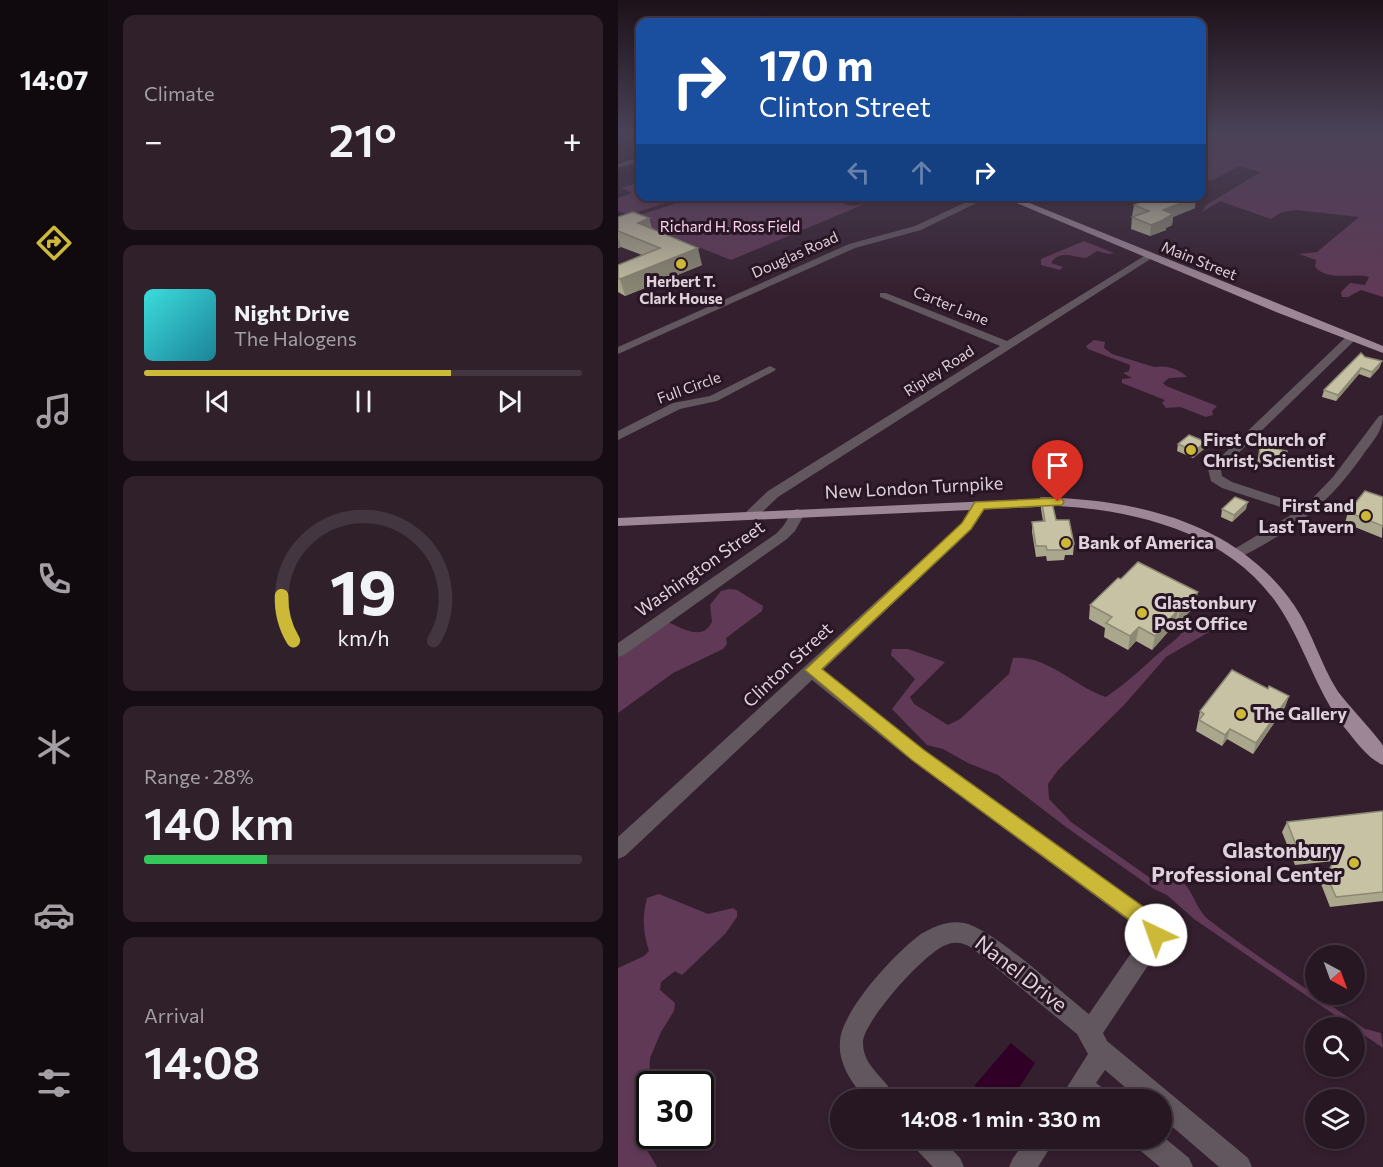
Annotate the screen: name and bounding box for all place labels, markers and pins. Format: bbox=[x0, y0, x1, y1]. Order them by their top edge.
marker: Herbert T. Clark House bbox=[674, 257, 688, 271]
place label: Herbert T. Clark House bbox=[639, 272, 723, 307]
place label: First Church of Christ, Scientist bbox=[1203, 428, 1335, 471]
pin bbox=[1032, 440, 1083, 502]
marker: First Church of Christ, Scientist bbox=[1184, 443, 1198, 457]
place label: First and Last Tavern bbox=[1258, 494, 1354, 537]
marker: First and Last Tavern bbox=[1359, 509, 1373, 523]
place label: Bank of America bbox=[1078, 531, 1214, 553]
marker: Bank of America bbox=[1059, 536, 1073, 550]
place label: Glastonbury Post Office bbox=[1154, 591, 1257, 634]
marker: Glastonbury Post Office bbox=[1135, 606, 1149, 620]
place label: The Gallery bbox=[1253, 702, 1347, 724]
marker: The Gallery bbox=[1234, 707, 1248, 721]
place label: Glastonbury Professional Center bbox=[1151, 837, 1342, 886]
marker: Glastonbury Professional Center bbox=[1347, 856, 1361, 870]

